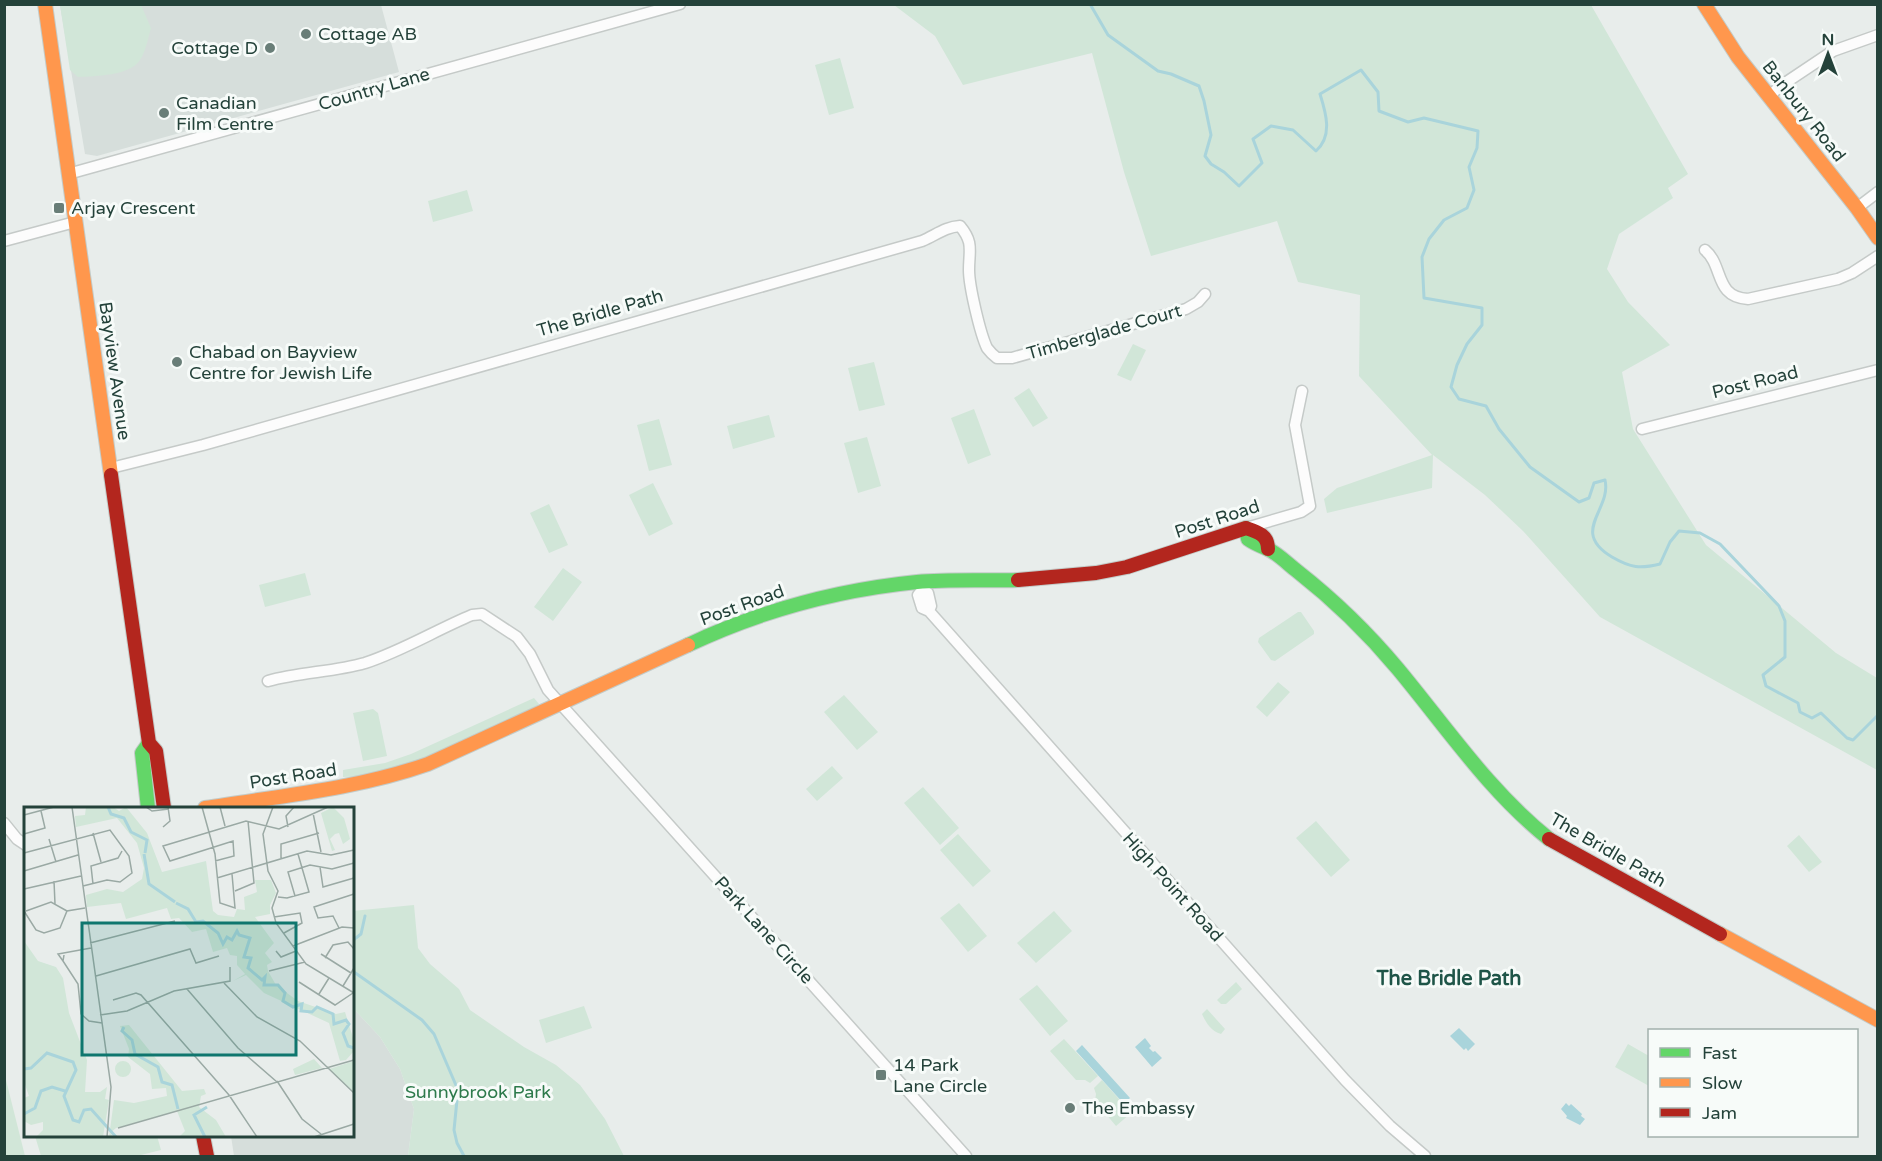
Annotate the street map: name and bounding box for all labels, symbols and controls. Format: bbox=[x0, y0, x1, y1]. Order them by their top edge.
place label: Cottage AB bbox=[318, 23, 417, 45]
north arrow bbox=[1798, 24, 1858, 84]
marker: Cottage AB bbox=[299, 27, 313, 41]
text: N bbox=[1822, 30, 1834, 50]
place label: Cottage D bbox=[171, 37, 258, 59]
marker: Cottage D bbox=[263, 41, 277, 55]
street label: Banbury Road bbox=[1758, 56, 1850, 166]
street label: Country Lane bbox=[316, 63, 432, 115]
place label: Canadian Film Centre bbox=[176, 92, 274, 135]
marker: Canadian Film Centre bbox=[157, 106, 171, 120]
place label: Arjay Crescent bbox=[71, 197, 195, 219]
marker: Arjay Crescent bbox=[52, 201, 66, 215]
street label: The Bridle Path bbox=[534, 284, 666, 342]
street label: Timberglade Court bbox=[1024, 299, 1184, 365]
street label: Bayview Avenue bbox=[94, 300, 136, 442]
place label: Chabad on Bayview Centre for Jewish Life bbox=[189, 341, 372, 384]
marker: Chabad on Bayview Centre for Jewish Life bbox=[170, 355, 184, 369]
street label: Post Road bbox=[1710, 361, 1800, 403]
street label: Post Road bbox=[1172, 495, 1262, 543]
street label: Post Road bbox=[697, 580, 787, 630]
street label: Post Road bbox=[248, 758, 338, 794]
inset map bbox=[24, 807, 354, 1137]
street label: The Bridle Path bbox=[1546, 808, 1670, 892]
street label: High Point Road bbox=[1118, 828, 1228, 946]
street label: Park Lane Circle bbox=[710, 872, 818, 988]
district label: The Bridle Path bbox=[1376, 967, 1521, 991]
legend bbox=[1648, 1029, 1858, 1137]
text: Fast bbox=[1702, 1042, 1737, 1064]
place label: 14 Park Lane Circle bbox=[893, 1054, 987, 1097]
marker: 14 Park Lane Circle bbox=[874, 1068, 888, 1082]
text: Slow bbox=[1702, 1072, 1743, 1094]
park label: Sunnybrook Park bbox=[405, 1081, 551, 1103]
place label: The Embassy bbox=[1082, 1097, 1195, 1119]
marker: The Embassy bbox=[1063, 1101, 1077, 1115]
text: Jam bbox=[1702, 1102, 1737, 1124]

